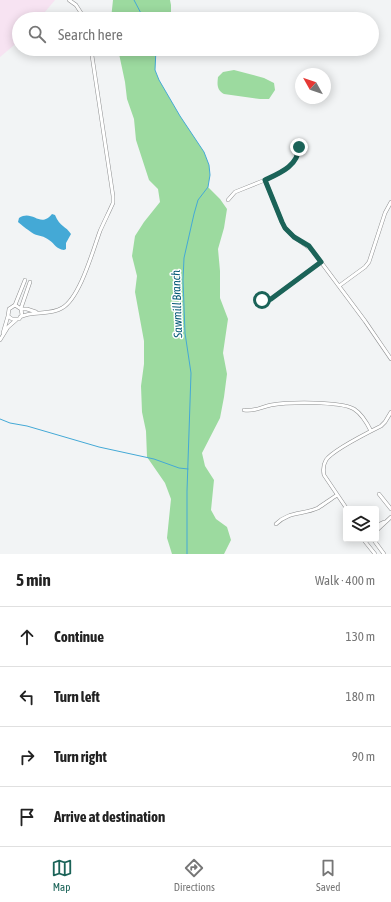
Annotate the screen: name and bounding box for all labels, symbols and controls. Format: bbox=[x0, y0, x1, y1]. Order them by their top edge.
search box bbox=[12, 12, 379, 56]
icon: search bbox=[26, 23, 48, 45]
text: Search here bbox=[58, 26, 123, 43]
north arrow bbox=[295, 68, 331, 104]
route end bbox=[290, 138, 308, 156]
water label: Sawmill Branch bbox=[169, 270, 185, 339]
route start bbox=[253, 291, 271, 309]
map controls bbox=[343, 506, 379, 542]
button: layers bbox=[343, 506, 379, 542]
text: 5 min bbox=[16, 570, 51, 590]
text: Walk · 400 m bbox=[315, 573, 375, 588]
icon: ahead bbox=[16, 626, 38, 648]
text: Continue bbox=[54, 628, 104, 645]
text: 130 m bbox=[346, 629, 375, 644]
icon: left bbox=[16, 686, 38, 708]
text: Turn left bbox=[54, 688, 100, 705]
text: 180 m bbox=[346, 689, 375, 704]
icon: right bbox=[16, 746, 38, 768]
text: Turn right bbox=[54, 748, 107, 765]
text: 90 m bbox=[352, 749, 375, 764]
icon: arrive bbox=[16, 806, 38, 828]
text: Arrive at destination bbox=[54, 808, 165, 825]
tab: Map bbox=[51, 857, 73, 893]
tab: Directions bbox=[174, 857, 215, 893]
tab: Saved bbox=[316, 857, 340, 893]

